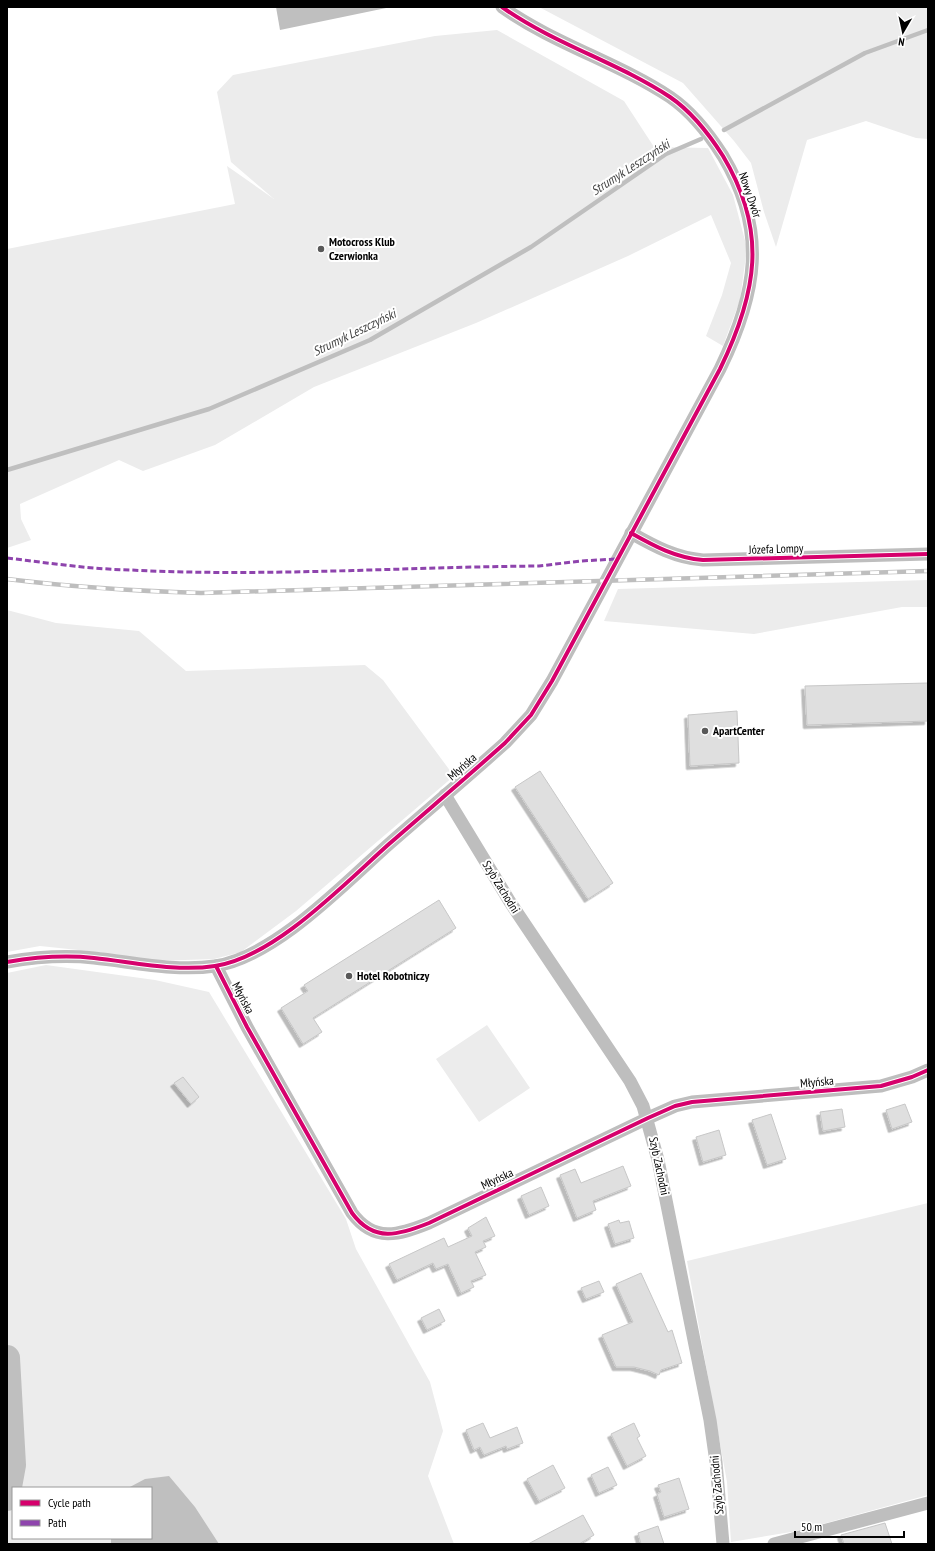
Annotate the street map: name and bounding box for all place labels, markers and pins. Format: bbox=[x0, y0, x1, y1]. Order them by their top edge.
place label: Motocross Klub Czerwionka bbox=[329, 234, 396, 263]
marker: Motocross Klub Czerwionka bbox=[316, 244, 326, 254]
place label: ApartCenter bbox=[712, 723, 765, 738]
marker: ApartCenter bbox=[700, 726, 710, 736]
place label: Hotel Robotniczy bbox=[357, 968, 430, 983]
marker: Hotel Robotniczy bbox=[344, 971, 354, 981]

